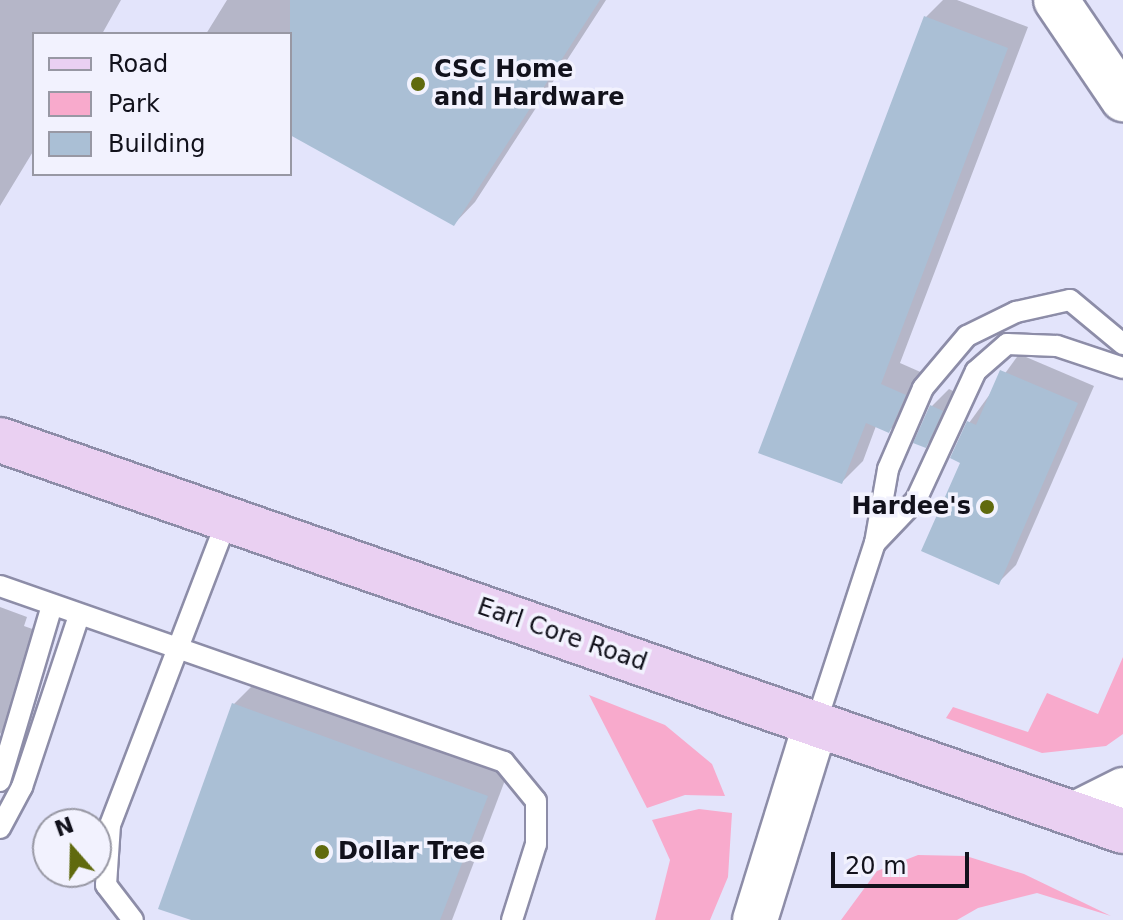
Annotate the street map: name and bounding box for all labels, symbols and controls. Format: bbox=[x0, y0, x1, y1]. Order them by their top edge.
legend bbox=[32, 32, 292, 176]
text: Road bbox=[108, 50, 168, 78]
place label: CSC Home and Hardware bbox=[434, 56, 625, 112]
marker: CSC Home and Hardware bbox=[409, 75, 427, 93]
text: Park bbox=[108, 90, 160, 118]
text: Building bbox=[108, 130, 205, 158]
place label: Hardee's bbox=[852, 493, 971, 521]
marker: Hardee's bbox=[978, 498, 996, 516]
street label: Earl Core Road bbox=[473, 593, 651, 677]
north arrow bbox=[32, 808, 112, 888]
text: N bbox=[51, 812, 77, 842]
scale bar bbox=[835, 836, 973, 886]
place label: Dollar Tree bbox=[338, 838, 485, 866]
marker: Dollar Tree bbox=[313, 843, 331, 861]
text: 20 m bbox=[845, 852, 907, 880]

